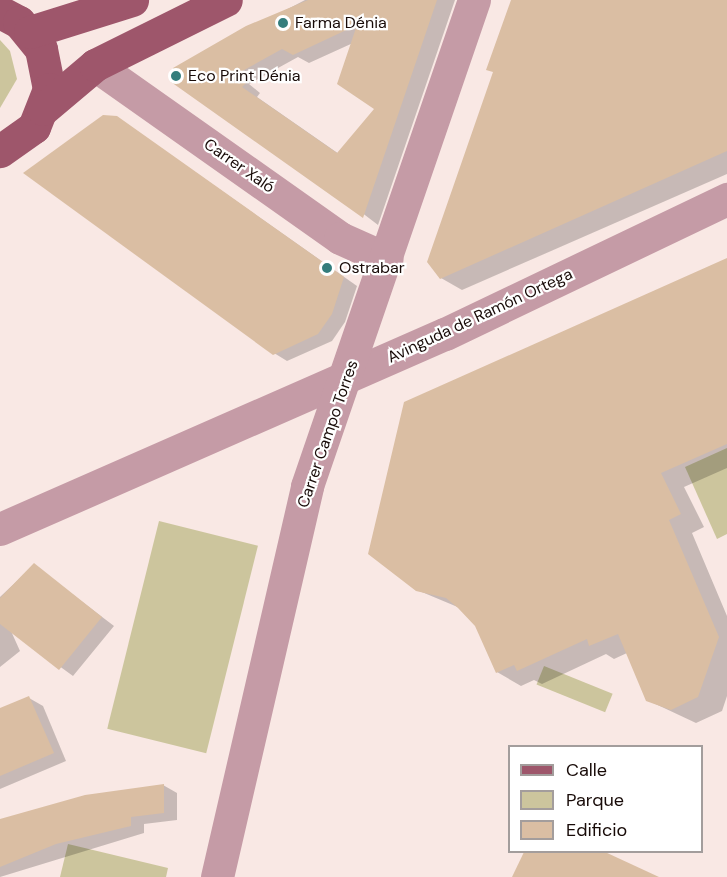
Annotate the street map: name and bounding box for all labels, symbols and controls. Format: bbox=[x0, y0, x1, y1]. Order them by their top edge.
place label: Farma Dénia bbox=[295, 13, 387, 33]
marker: Farma Dénia bbox=[276, 16, 290, 30]
place label: Eco Print Dénia bbox=[188, 66, 301, 86]
marker: Eco Print Dénia bbox=[169, 69, 183, 83]
street label: Carrer Xaló bbox=[200, 135, 278, 197]
place label: Ostrabar bbox=[339, 258, 405, 278]
marker: Ostrabar bbox=[320, 261, 334, 275]
street label: Avinguda de Ramón Ortega bbox=[384, 265, 576, 367]
street label: Carrer Campo Torres bbox=[294, 358, 362, 510]
legend bbox=[508, 745, 703, 853]
text: Calle bbox=[566, 758, 607, 782]
text: Parque bbox=[566, 788, 624, 812]
text: Edificio bbox=[566, 818, 627, 842]

